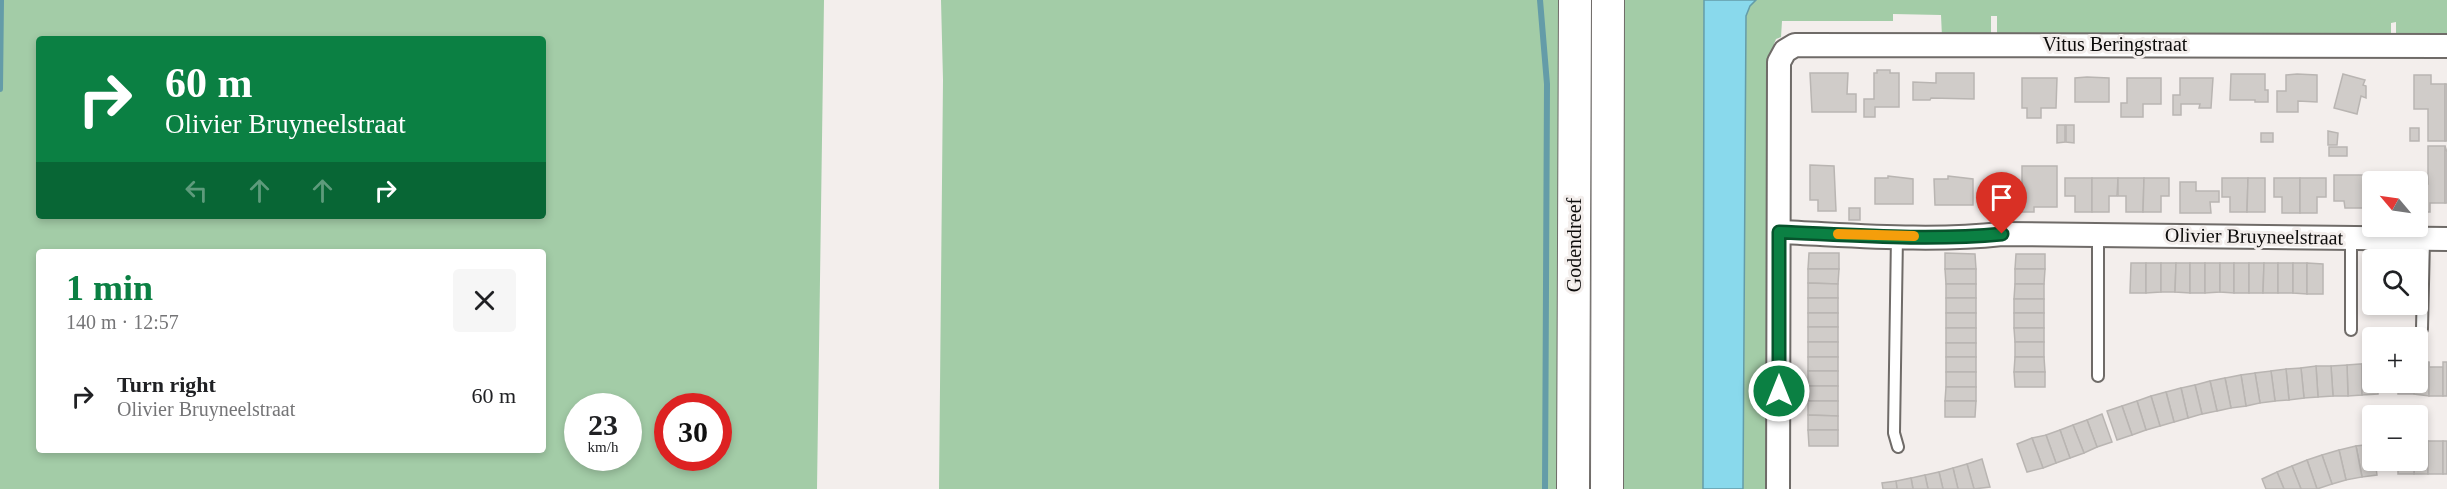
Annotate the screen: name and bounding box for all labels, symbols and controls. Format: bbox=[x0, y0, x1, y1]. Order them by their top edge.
street label: Vitus Beringstraat bbox=[2043, 33, 2188, 56]
icon: right bbox=[66, 60, 144, 138]
text: 60 m bbox=[165, 60, 253, 106]
text: Olivier Bruyneelstraat bbox=[165, 109, 406, 139]
north arrow bbox=[2362, 171, 2428, 237]
map controls bbox=[2362, 171, 2428, 471]
pin bbox=[1976, 172, 2027, 234]
icon: left bbox=[180, 174, 213, 207]
icon: ahead bbox=[243, 174, 276, 207]
icon: ahead bbox=[306, 174, 339, 207]
icon: right bbox=[369, 174, 402, 207]
icon: arrive bbox=[1985, 181, 2018, 214]
street label: Godendreef bbox=[1563, 197, 1585, 292]
street label: Olivier Bruyneelstraat bbox=[2165, 223, 2344, 250]
button: search bbox=[2362, 249, 2428, 315]
text: 1 min bbox=[66, 268, 153, 308]
button: close bbox=[453, 269, 516, 332]
text: 140 m · 12:57 bbox=[66, 311, 179, 333]
button: + bbox=[2362, 327, 2428, 393]
position arrow bbox=[1747, 359, 1811, 423]
text: Turn right bbox=[117, 372, 216, 397]
icon: right bbox=[66, 380, 99, 413]
text: 60 m bbox=[471, 383, 516, 408]
speed limit sign: 30 bbox=[654, 393, 732, 471]
text: Olivier Bruyneelstraat bbox=[117, 398, 295, 420]
button: − bbox=[2362, 405, 2428, 471]
text: 23 bbox=[588, 408, 618, 441]
text: km/h bbox=[588, 439, 618, 455]

